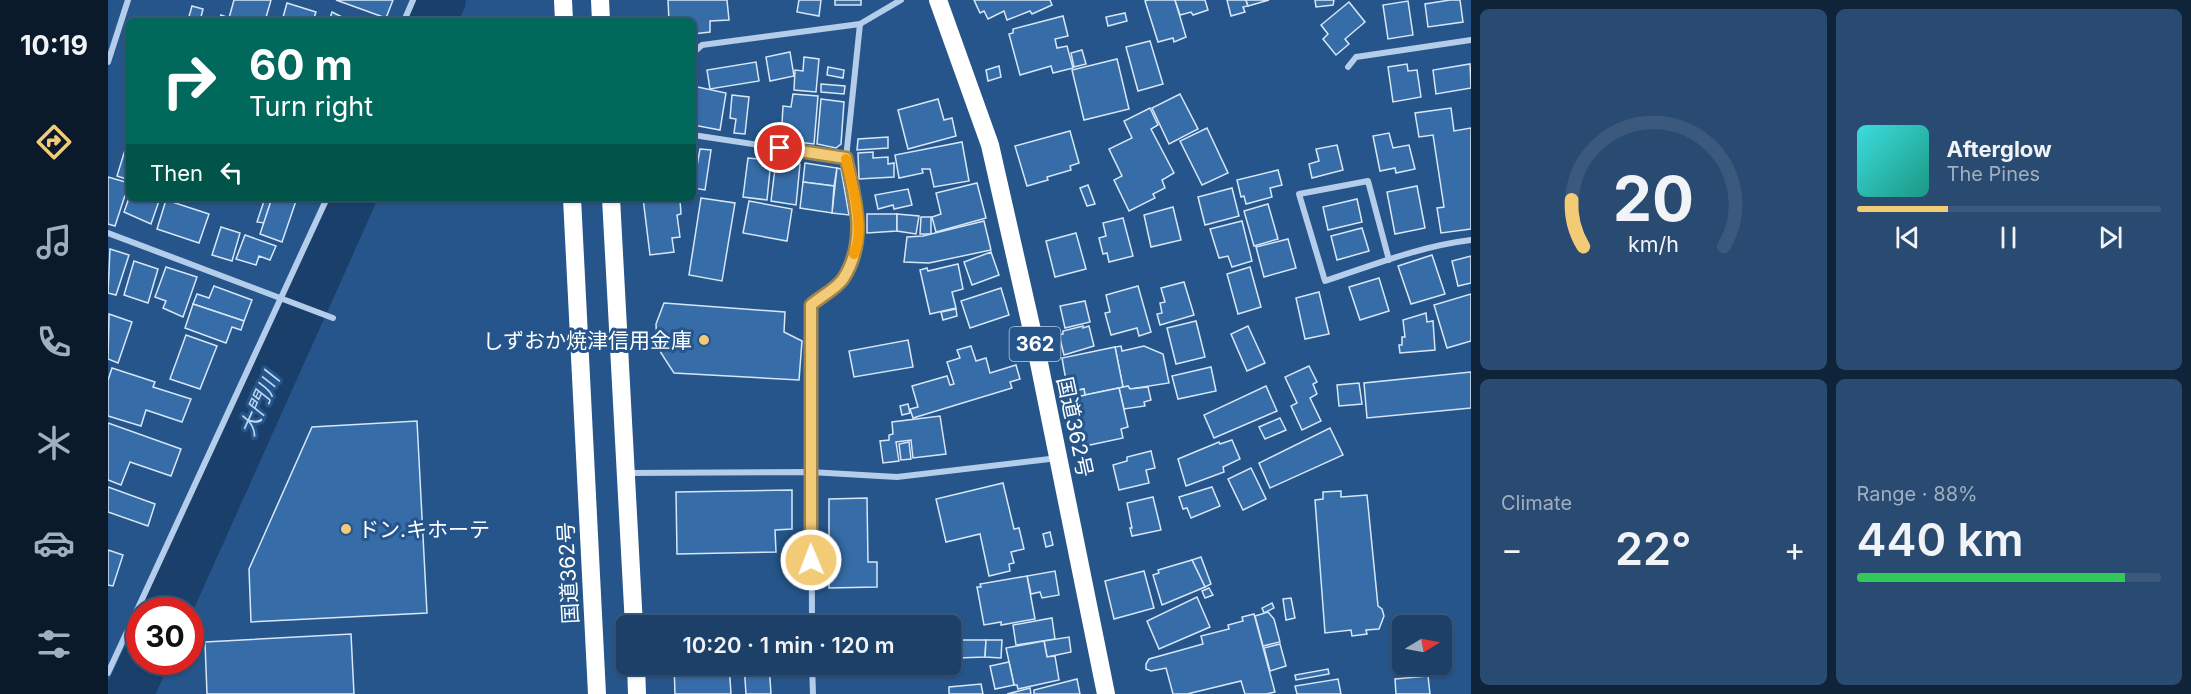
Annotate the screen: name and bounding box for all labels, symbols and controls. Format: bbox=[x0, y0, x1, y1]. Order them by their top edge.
text: 10:19 bbox=[20, 29, 88, 62]
text: 60 m bbox=[249, 39, 353, 90]
icon: right bbox=[150, 42, 228, 120]
text: Turn right bbox=[249, 90, 373, 123]
icon: directions bbox=[33, 121, 75, 163]
pin bbox=[754, 122, 805, 173]
icon: arrive bbox=[763, 131, 796, 164]
text: Afterglow bbox=[1947, 136, 2052, 162]
icon: left bbox=[215, 156, 248, 189]
text: Then bbox=[150, 160, 203, 186]
text: 20 bbox=[1613, 161, 1694, 236]
text: The Pines bbox=[1947, 162, 2040, 186]
icon: music bbox=[33, 221, 75, 263]
icon: previous bbox=[1891, 221, 1924, 254]
icon: pause bbox=[1992, 221, 2025, 254]
icon: next bbox=[2094, 221, 2127, 254]
text: km/h bbox=[1628, 231, 1679, 257]
icon: phone bbox=[33, 321, 75, 363]
road number: 362 bbox=[1010, 327, 1060, 361]
place label: しずおか焼津信用金庫 bbox=[482, 328, 692, 353]
marker: しずおか焼津信用金庫 bbox=[697, 333, 711, 347]
water label: 大門川 bbox=[234, 367, 285, 439]
street label: 国道362号 bbox=[1052, 375, 1098, 479]
icon: climate bbox=[33, 422, 75, 464]
text: Range · 88% bbox=[1857, 482, 1978, 506]
text: Climate bbox=[1501, 491, 1572, 515]
text: 440 km bbox=[1857, 512, 2024, 567]
place label: ドン.キホーテ bbox=[358, 517, 490, 542]
text: 22° bbox=[1615, 521, 1692, 576]
icon: car bbox=[33, 522, 75, 564]
marker: ドン.キホーテ bbox=[339, 522, 353, 536]
street label: 国道362号 bbox=[553, 522, 583, 624]
position arrow bbox=[779, 528, 843, 592]
text: − bbox=[1501, 529, 1523, 569]
text: + bbox=[1784, 529, 1806, 569]
speed limit sign: 30 bbox=[126, 597, 204, 675]
north arrow bbox=[1392, 615, 1452, 675]
map controls bbox=[1392, 615, 1452, 675]
icon: filters bbox=[33, 623, 75, 665]
text: 10:20 · 1 min · 120 m bbox=[683, 632, 895, 658]

